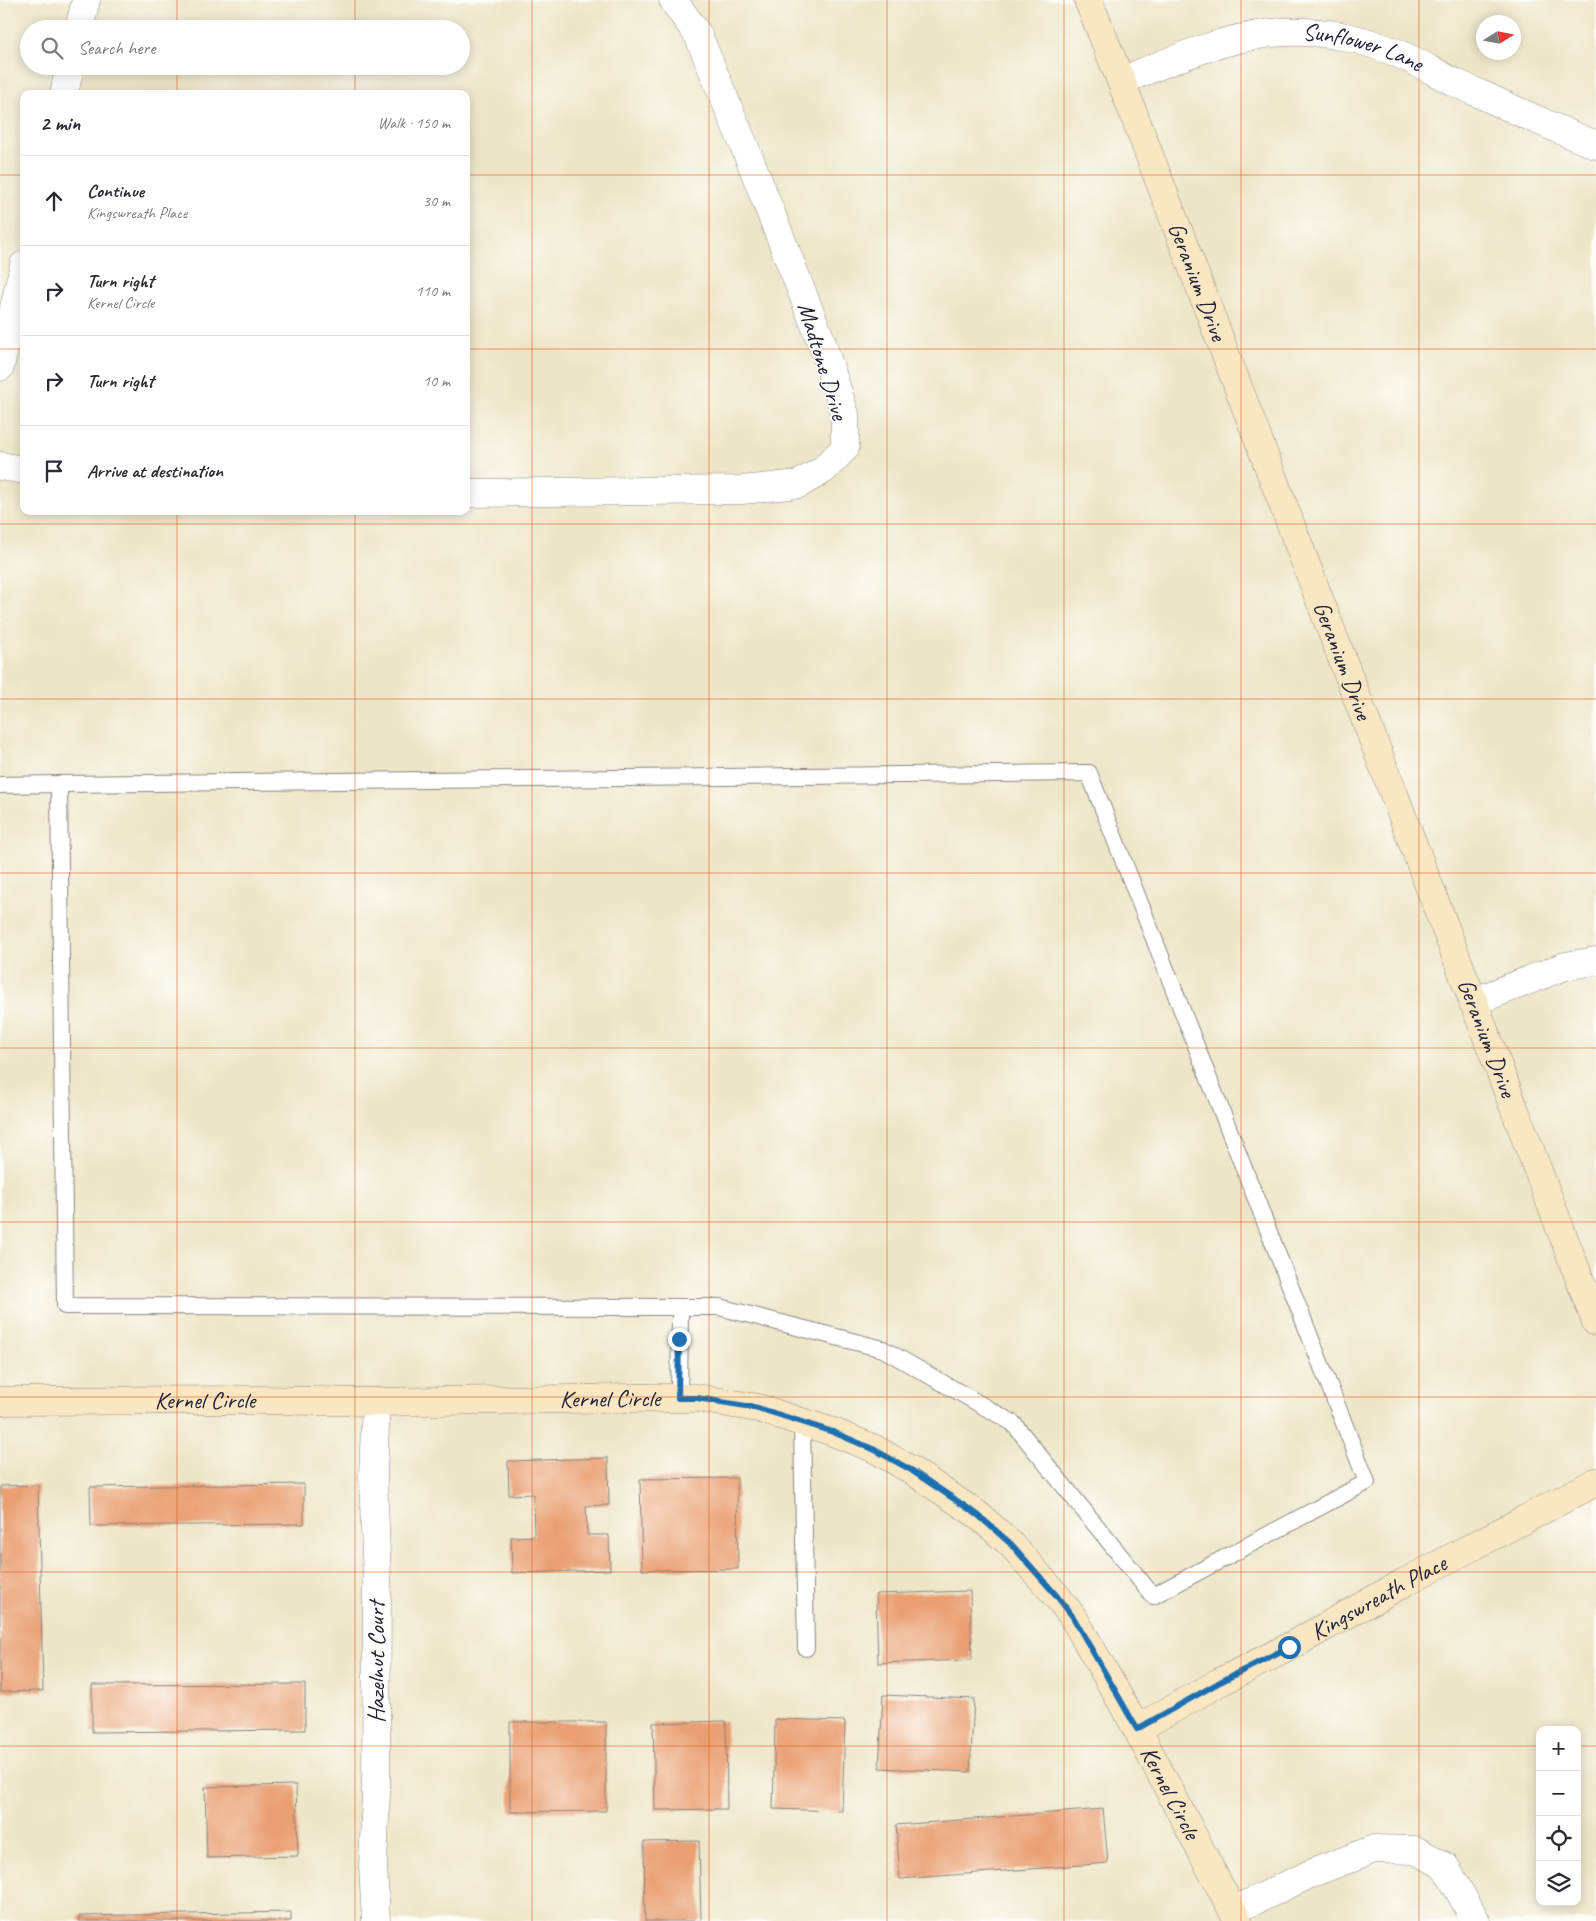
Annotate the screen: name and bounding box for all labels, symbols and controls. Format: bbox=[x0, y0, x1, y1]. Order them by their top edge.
north arrow bbox=[1476, 15, 1521, 60]
street label: Sunflower Lane bbox=[1302, 17, 1430, 79]
search box bbox=[20, 20, 470, 75]
icon: search bbox=[38, 34, 66, 62]
text: Search here bbox=[78, 36, 155, 60]
text: 2 min bbox=[40, 110, 80, 136]
text: Walk · 150 m bbox=[378, 113, 450, 133]
text: Continue bbox=[87, 179, 144, 203]
icon: ahead bbox=[40, 187, 68, 215]
text: 30 m bbox=[423, 191, 450, 211]
text: Kingswreath Place bbox=[87, 203, 187, 223]
street label: Geranium Drive bbox=[1161, 218, 1235, 347]
text: Turn right bbox=[87, 269, 154, 293]
icon: right bbox=[40, 277, 68, 305]
text: 110 m bbox=[416, 281, 450, 301]
text: Kernel Circle bbox=[87, 293, 154, 313]
street label: Madtone Drive bbox=[791, 299, 856, 425]
icon: right bbox=[40, 367, 68, 395]
text: Turn right bbox=[87, 369, 154, 393]
text: 10 m bbox=[423, 371, 450, 391]
icon: arrive bbox=[40, 457, 68, 485]
text: Arrive at destination bbox=[87, 459, 223, 483]
street label: Geranium Drive bbox=[1307, 597, 1380, 726]
street label: Geranium Drive bbox=[1451, 974, 1524, 1103]
route end bbox=[668, 1328, 691, 1351]
street label: Kernel Circle bbox=[559, 1383, 663, 1414]
street label: Kernel Circle bbox=[155, 1385, 258, 1415]
street label: Kingswreath Place bbox=[1305, 1547, 1453, 1647]
street label: Hazelnut Court bbox=[361, 1598, 391, 1723]
route start bbox=[1278, 1636, 1301, 1659]
map controls bbox=[1536, 1726, 1581, 1906]
button: + bbox=[1536, 1726, 1581, 1771]
street label: Kernel Circle bbox=[1134, 1741, 1208, 1846]
button: − bbox=[1536, 1771, 1581, 1816]
button: locate bbox=[1536, 1816, 1581, 1861]
button: layers bbox=[1536, 1861, 1581, 1906]

